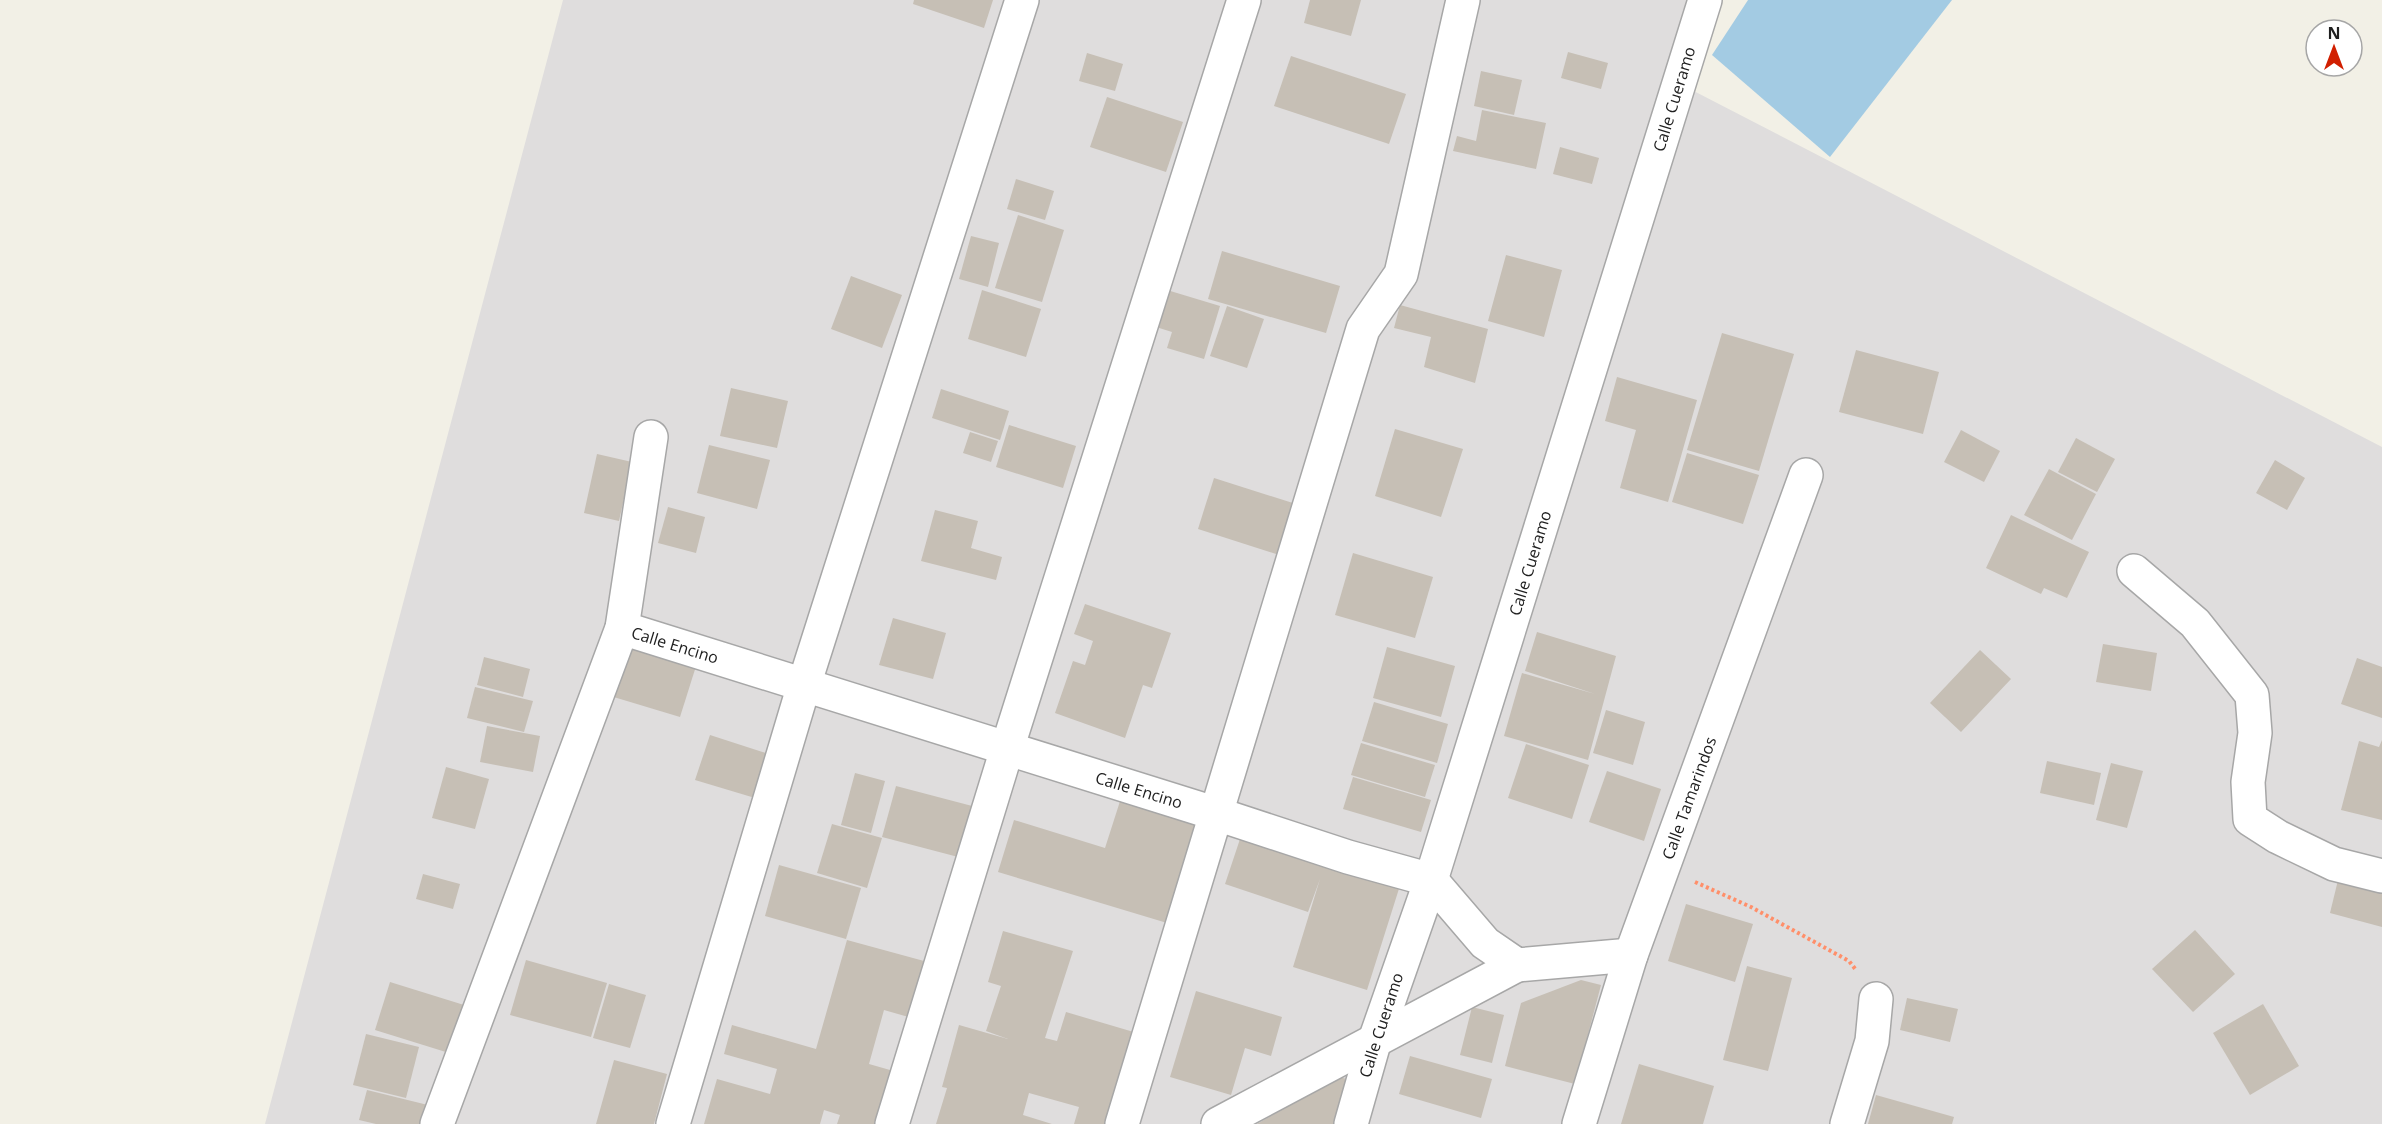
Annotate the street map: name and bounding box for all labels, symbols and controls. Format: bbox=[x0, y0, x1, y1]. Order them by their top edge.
north arrow bbox=[2304, 18, 2364, 78]
text: N bbox=[2327, 22, 2341, 44]
street label: Calle Cueramo bbox=[1648, 44, 1700, 154]
street label: Calle Cueramo bbox=[1504, 508, 1556, 618]
street label: Calle Encino bbox=[629, 621, 721, 669]
street label: Calle Tamarindos bbox=[1657, 734, 1721, 862]
street label: Calle Encino bbox=[1093, 766, 1185, 814]
street label: Calle Cueramo bbox=[1354, 970, 1408, 1080]

